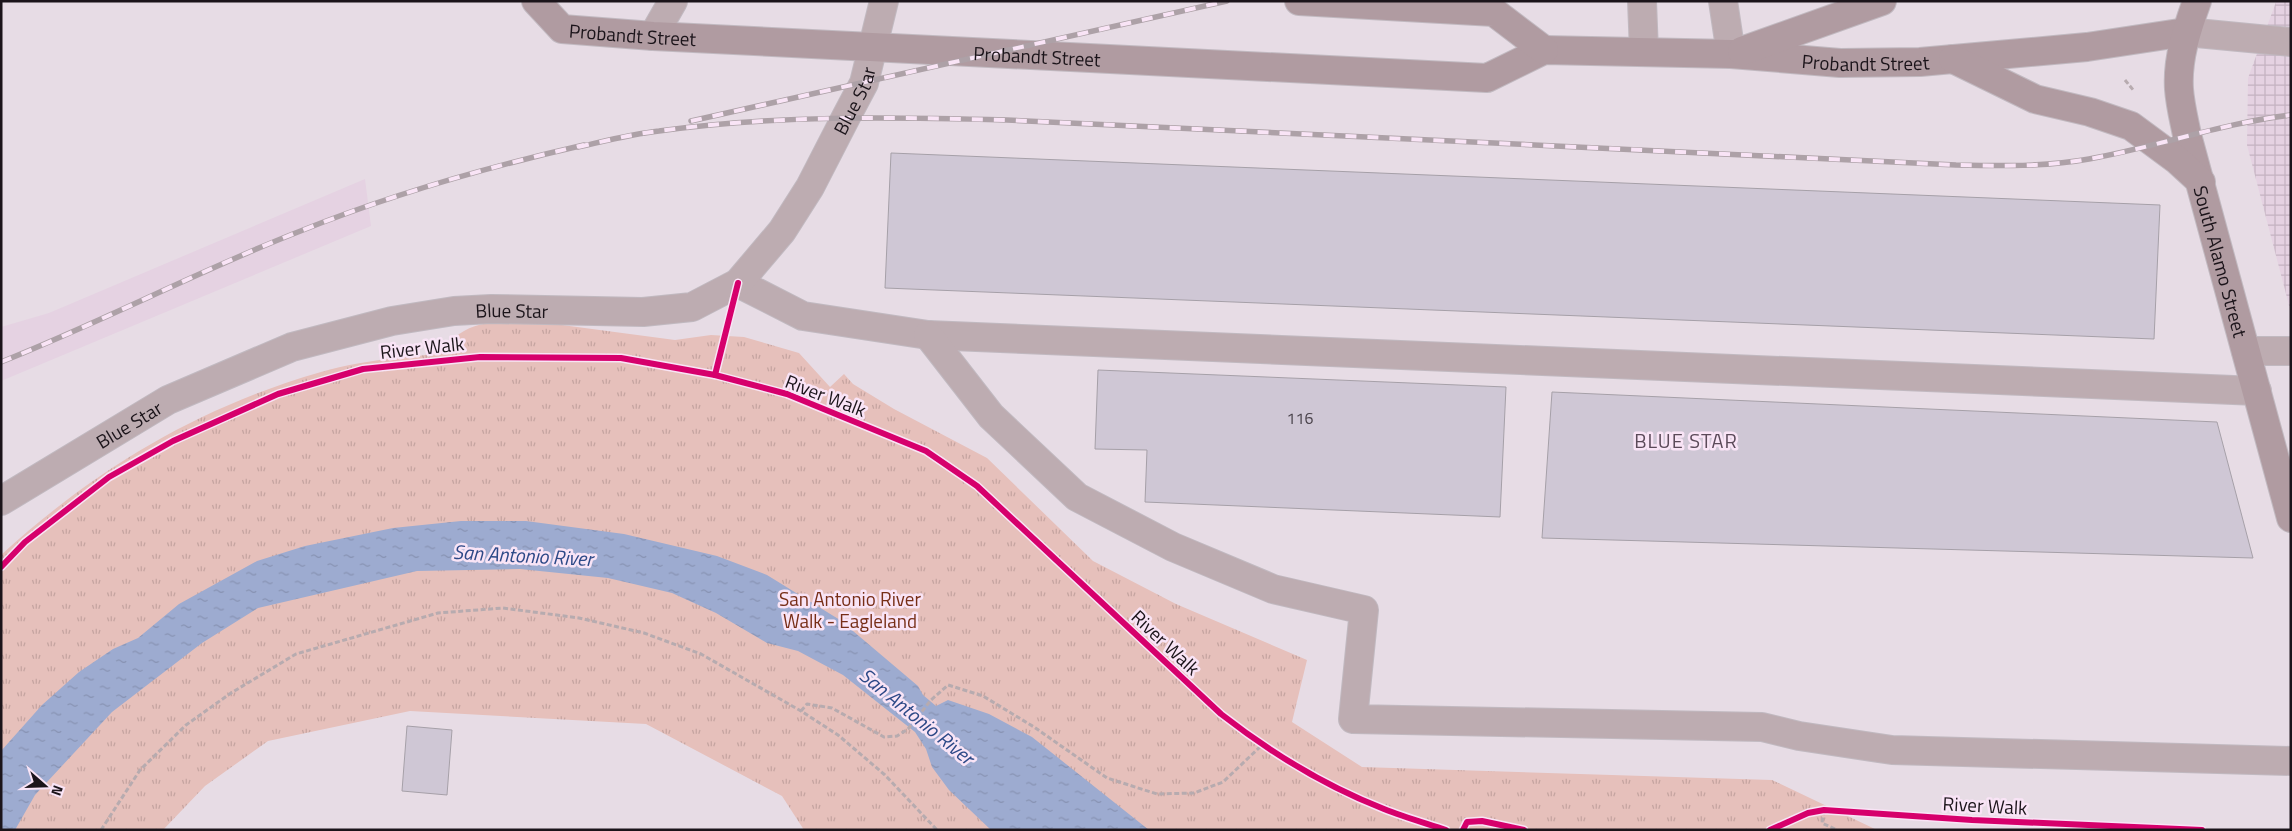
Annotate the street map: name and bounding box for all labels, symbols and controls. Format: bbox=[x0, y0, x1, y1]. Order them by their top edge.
street label: Probandt Street bbox=[568, 15, 697, 53]
street label: Probandt Street bbox=[973, 38, 1102, 73]
street label: Probandt Street bbox=[1801, 45, 1931, 78]
street label: Blue Star bbox=[825, 63, 882, 139]
street label: South Alamo Street bbox=[2187, 182, 2256, 341]
street label: Blue Star bbox=[475, 294, 549, 325]
street label: River Walk bbox=[378, 328, 466, 366]
street label: River Walk bbox=[781, 366, 871, 424]
street label: Blue Star bbox=[90, 392, 168, 455]
house number: 116 bbox=[1287, 406, 1313, 430]
district label: BLUE STAR bbox=[1634, 425, 1738, 456]
water label: San Antonio River bbox=[452, 536, 596, 574]
park label: San Antonio River Walk - Eagleland bbox=[779, 584, 921, 635]
street label: River Walk bbox=[1125, 602, 1207, 682]
water label: San Antonio River bbox=[853, 660, 983, 774]
north arrow bbox=[20, 761, 70, 811]
text: N bbox=[46, 782, 69, 799]
street label: River Walk bbox=[1942, 788, 2028, 822]

